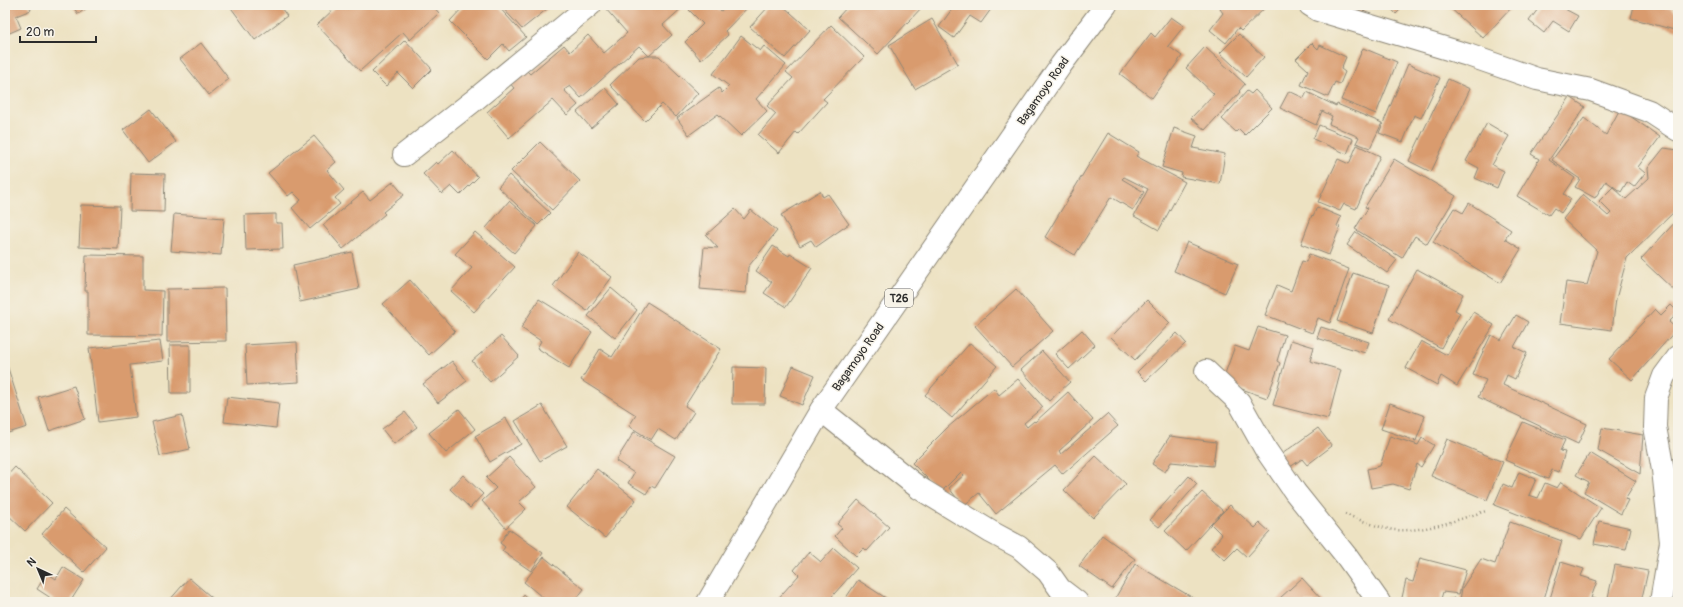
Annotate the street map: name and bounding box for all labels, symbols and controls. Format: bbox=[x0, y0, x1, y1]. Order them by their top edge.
scale bar bbox=[20, 18, 96, 44]
text: 20 m bbox=[26, 25, 55, 40]
street label: Bagamoyo Road bbox=[1014, 54, 1073, 128]
road number: T26 bbox=[885, 289, 913, 307]
street label: Bagamoyo Road bbox=[829, 320, 888, 394]
north arrow bbox=[18, 549, 58, 589]
text: N bbox=[24, 555, 39, 569]

